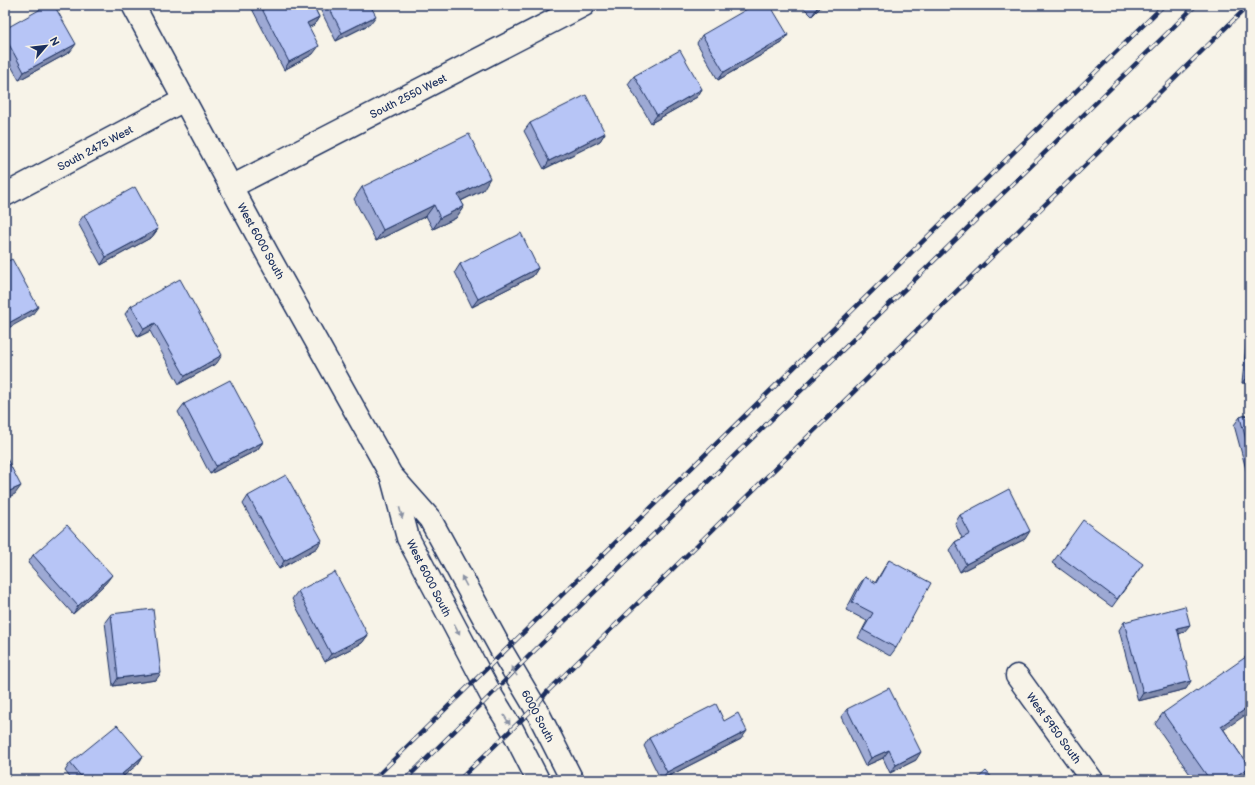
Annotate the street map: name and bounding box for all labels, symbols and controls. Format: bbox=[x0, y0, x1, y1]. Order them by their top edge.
north arrow bbox=[26, 26, 66, 66]
text: N bbox=[47, 35, 62, 48]
street label: South 2550 West bbox=[368, 71, 449, 121]
street label: South 2475 West bbox=[55, 123, 136, 174]
street label: West 6000 South bbox=[234, 201, 287, 282]
one-way arrow bbox=[399, 507, 405, 519]
street label: West 6000 South bbox=[403, 537, 454, 619]
one-way arrow bbox=[461, 576, 467, 587]
one-way arrow bbox=[453, 624, 460, 636]
one-way arrow bbox=[511, 665, 518, 677]
street label: 6000 South bbox=[518, 688, 557, 745]
street label: West 5950 South bbox=[1024, 690, 1084, 766]
one-way arrow bbox=[503, 715, 511, 725]

